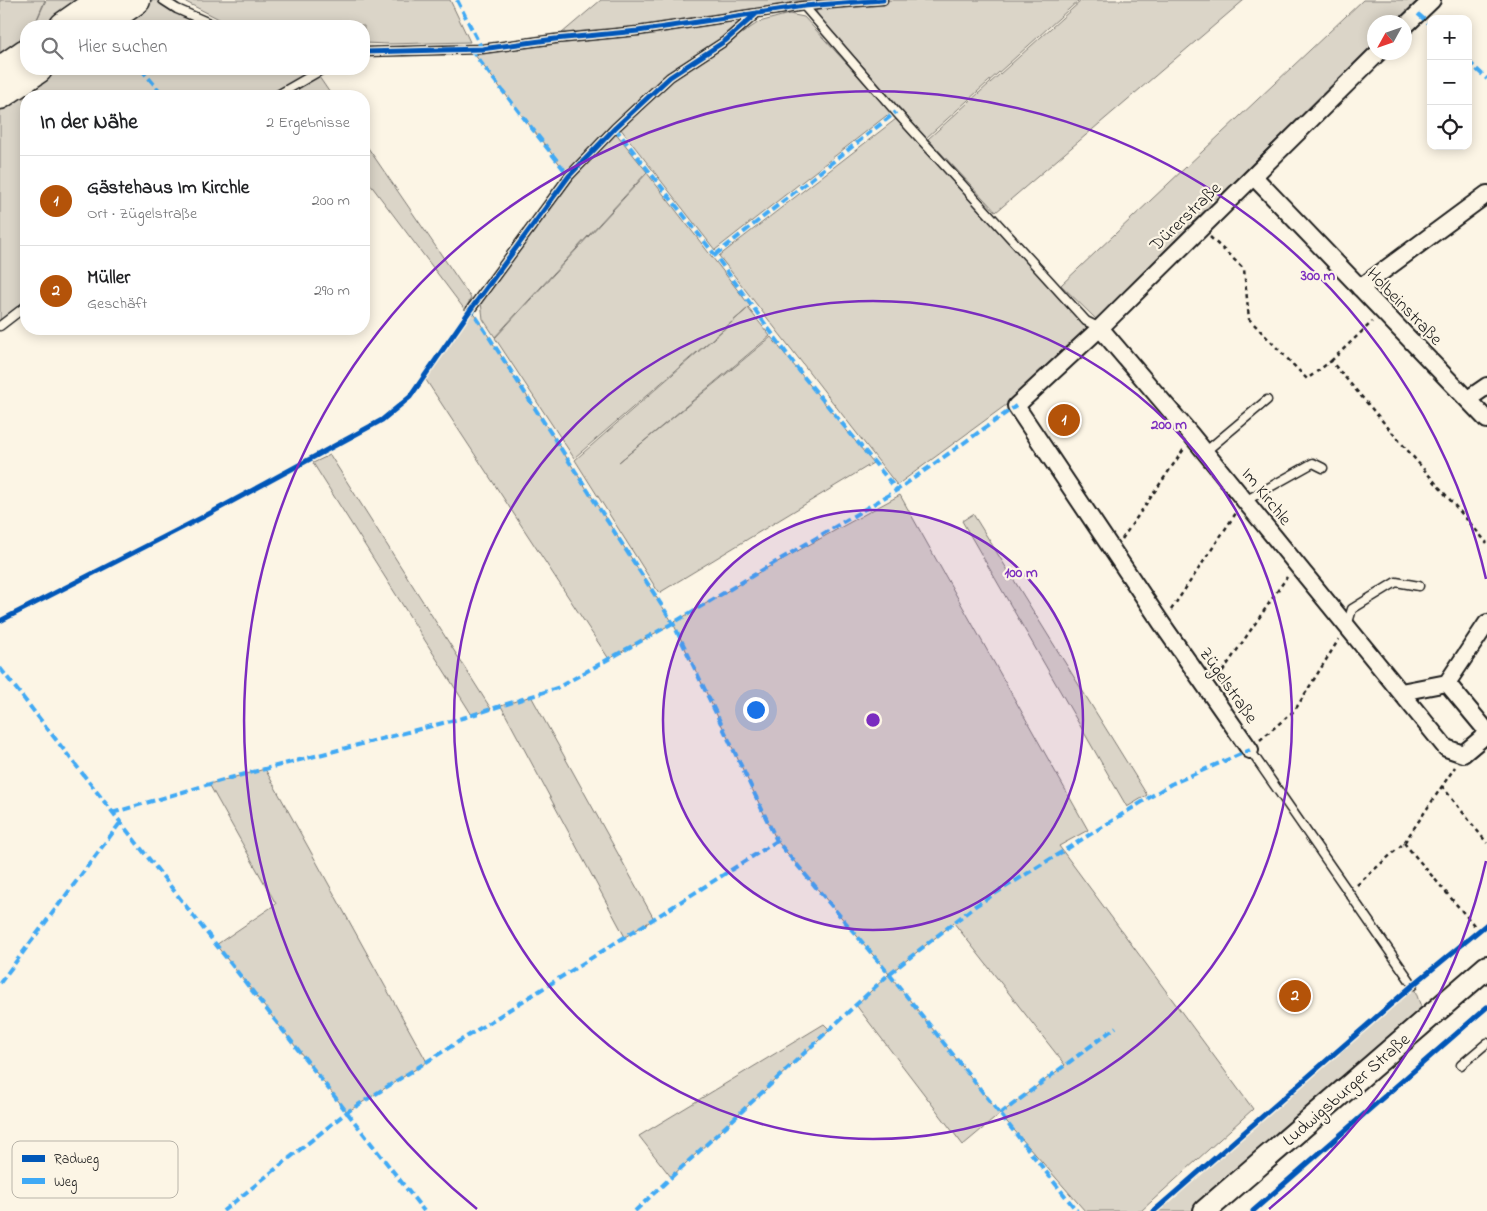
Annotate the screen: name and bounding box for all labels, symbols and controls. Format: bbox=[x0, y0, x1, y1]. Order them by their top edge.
north arrow bbox=[1367, 15, 1412, 60]
map controls bbox=[1427, 15, 1472, 150]
button: + bbox=[1427, 15, 1472, 60]
search box bbox=[20, 20, 370, 75]
icon: search bbox=[38, 34, 66, 62]
text: Hier suchen bbox=[78, 34, 167, 61]
button: − bbox=[1427, 60, 1472, 105]
button: locate bbox=[1427, 105, 1472, 150]
text: In der Nähe bbox=[40, 108, 138, 138]
text: 2 Ergebnisse bbox=[266, 111, 350, 135]
text: Gästehaus Im Kirchle bbox=[87, 175, 249, 202]
street label: Dürerstraße bbox=[1144, 176, 1229, 259]
text: 1 bbox=[53, 189, 59, 213]
text: 200 m bbox=[312, 189, 350, 213]
text: Ort · Zügelstraße bbox=[87, 202, 197, 226]
street label: Holbeinstraße bbox=[1359, 262, 1448, 353]
text: Müller bbox=[87, 265, 130, 292]
text: 300 m bbox=[1300, 265, 1336, 287]
text: 2 bbox=[52, 279, 60, 303]
text: 290 m bbox=[314, 279, 350, 303]
text: Geschäft bbox=[87, 292, 147, 316]
pin: 1 bbox=[1048, 401, 1080, 439]
text: 200 m bbox=[1150, 414, 1187, 436]
street label: Im Kirchle bbox=[1234, 463, 1297, 533]
text: 100 m bbox=[1004, 562, 1038, 584]
street label: Zügelstraße bbox=[1191, 643, 1264, 731]
your location bbox=[743, 697, 769, 723]
centre of rings bbox=[864, 711, 882, 729]
pin: 2 bbox=[1279, 977, 1311, 1015]
street label: Ludwigsburger Straße bbox=[1278, 1027, 1418, 1154]
legend bbox=[12, 1141, 178, 1198]
text: Radweg bbox=[54, 1149, 99, 1171]
text: Weg bbox=[54, 1172, 77, 1194]

